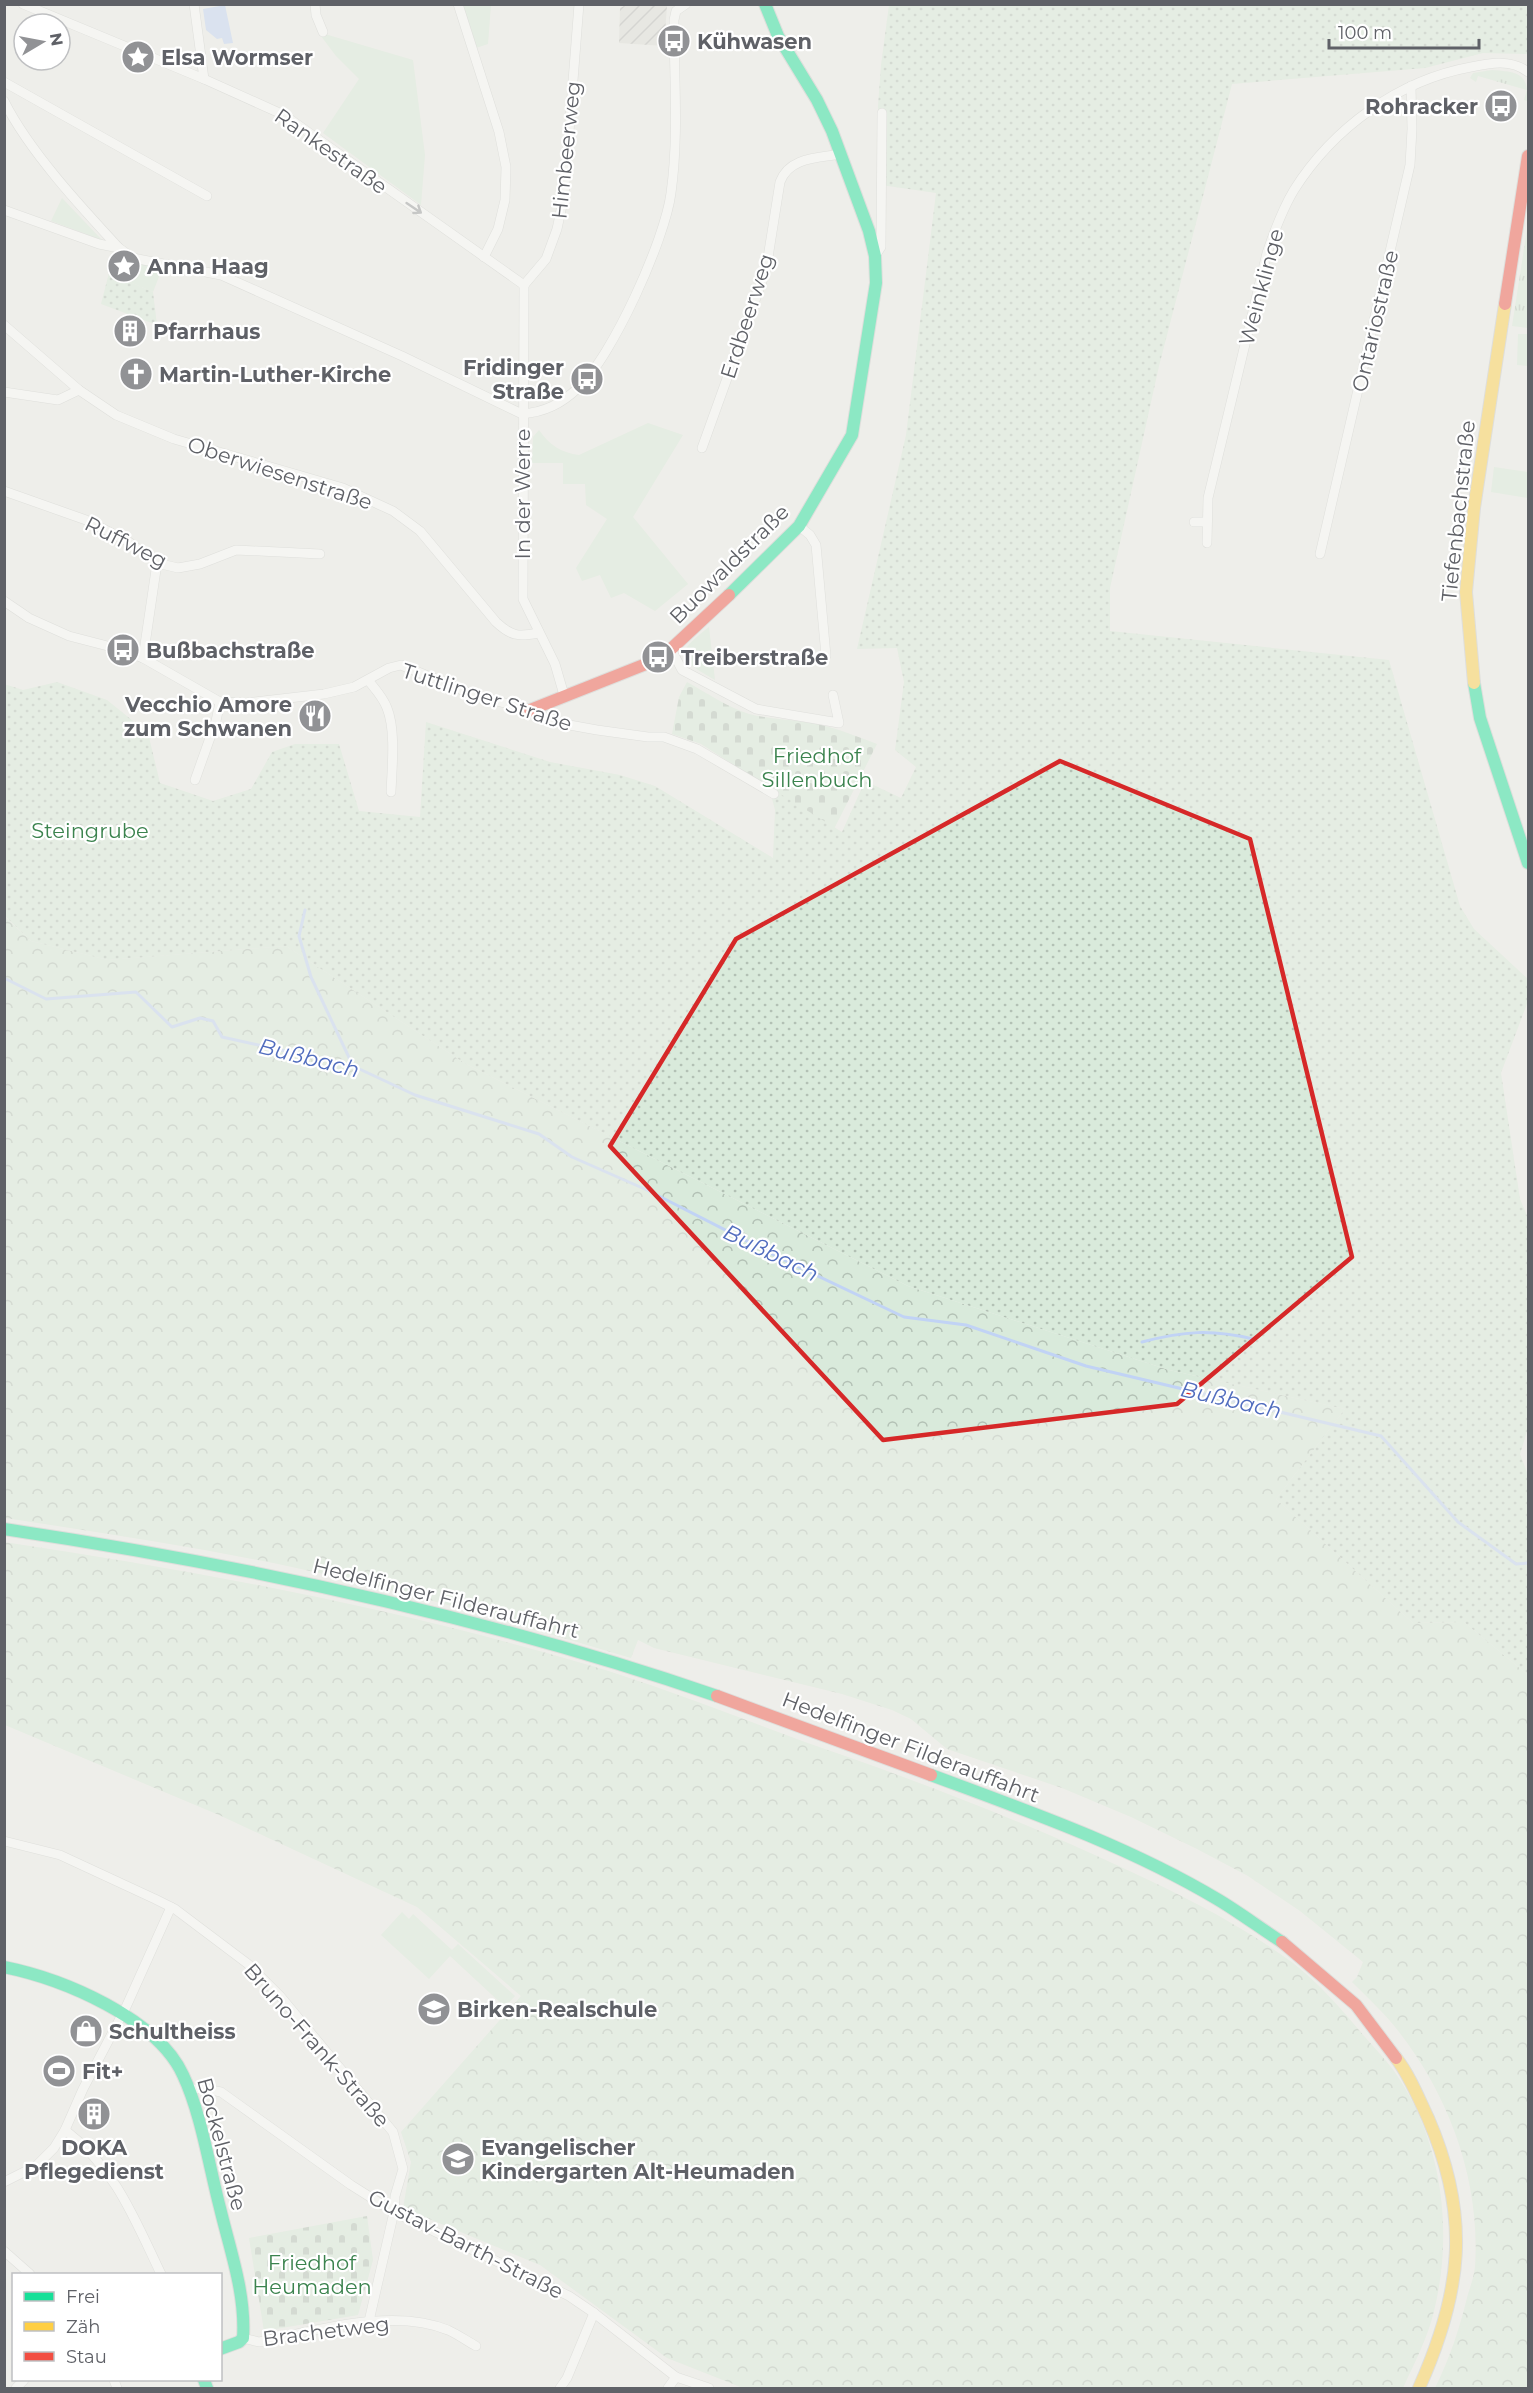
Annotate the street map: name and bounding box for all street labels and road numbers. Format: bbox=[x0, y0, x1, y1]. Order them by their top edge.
street label: Himbeerweg bbox=[546, 80, 586, 220]
street label: Rankestraße bbox=[270, 103, 392, 199]
street label: Weinklinge bbox=[1233, 226, 1289, 348]
street label: Ontariostraße bbox=[1347, 248, 1403, 394]
street label: Erdbeerweg bbox=[715, 250, 779, 382]
street label: Tiefenbachstraße bbox=[1436, 419, 1480, 603]
street label: In der Werre bbox=[510, 429, 535, 559]
street label: Oberwiesenstraße bbox=[185, 431, 375, 515]
street label: Buowaldstraße bbox=[664, 499, 794, 629]
street label: Ruffweg bbox=[81, 511, 171, 573]
street label: Tuttlinger Straße bbox=[399, 658, 575, 736]
street label: Hedelfinger Filderauffahrt bbox=[310, 1553, 582, 1643]
street label: Hedelfinger Filderauffahrt bbox=[779, 1686, 1043, 1808]
street label: Bruno-Frank-Straße bbox=[239, 1958, 395, 2132]
street label: Bockelstraße bbox=[192, 2075, 252, 2213]
street label: Gustav-Barth-Straße bbox=[364, 2184, 568, 2304]
street label: Brachetweg bbox=[261, 2311, 391, 2351]

